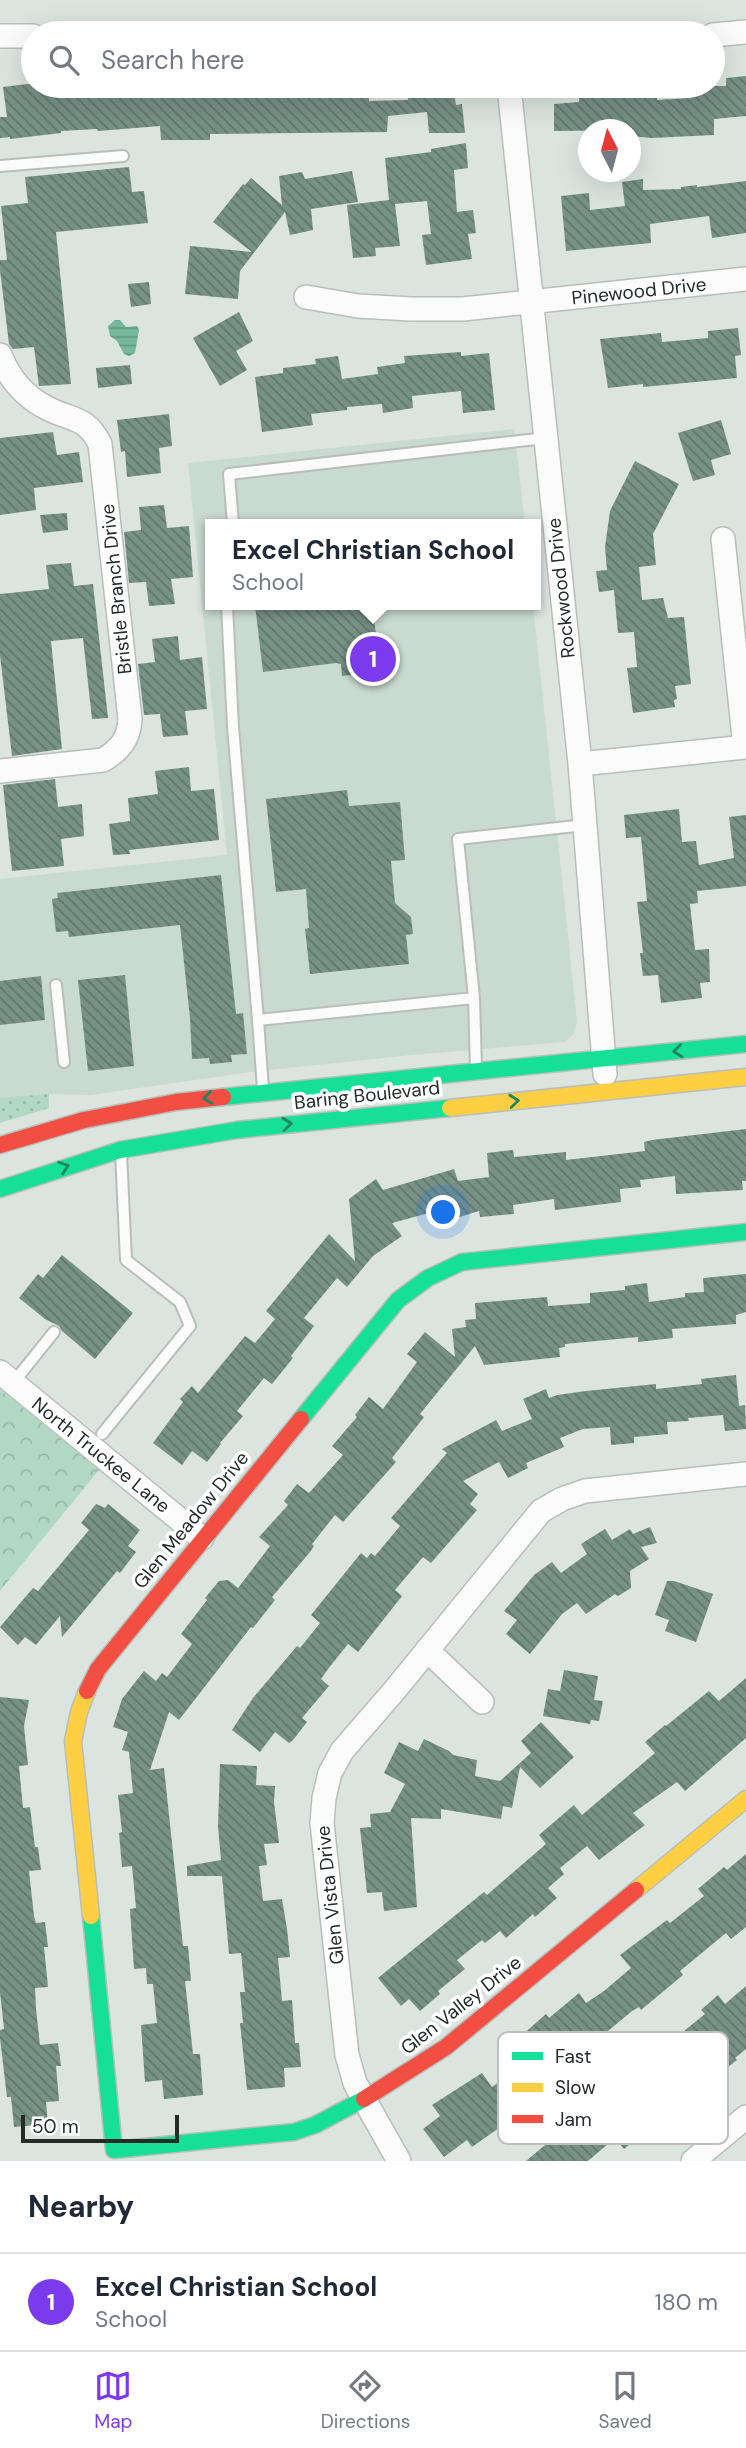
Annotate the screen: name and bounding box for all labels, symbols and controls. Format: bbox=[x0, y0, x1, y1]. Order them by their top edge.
search box bbox=[21, 21, 725, 98]
icon: search bbox=[45, 41, 83, 79]
text: Search here bbox=[101, 43, 244, 77]
north arrow bbox=[578, 119, 641, 182]
street label: Pinewood Drive bbox=[570, 271, 708, 311]
street label: Bristle Branch Drive bbox=[95, 503, 137, 675]
street label: Rockwood Drive bbox=[541, 517, 581, 659]
popup bbox=[205, 519, 541, 610]
text: Excel Christian School bbox=[232, 533, 514, 567]
text: School bbox=[232, 567, 304, 597]
pin: 1 bbox=[350, 633, 396, 685]
one-way arrow bbox=[672, 1043, 683, 1058]
street label: Baring Boulevard bbox=[293, 1075, 441, 1115]
one-way arrow bbox=[202, 1090, 214, 1105]
one-way arrow bbox=[508, 1093, 519, 1108]
one-way arrow bbox=[282, 1117, 293, 1132]
one-way arrow bbox=[58, 1160, 70, 1175]
your location bbox=[426, 1195, 460, 1229]
street label: North Truckee Lane bbox=[27, 1392, 175, 1518]
street label: Glen Meadow Drive bbox=[128, 1446, 254, 1594]
street label: Glen Vista Drive bbox=[310, 1824, 350, 1966]
street label: Glen Valley Drive bbox=[395, 1950, 527, 2060]
legend bbox=[498, 2032, 728, 2144]
text: Fast bbox=[555, 2044, 591, 2069]
text: Slow bbox=[555, 2075, 596, 2100]
text: Jam bbox=[555, 2107, 592, 2132]
scale bar bbox=[21, 2112, 178, 2144]
text: 50 m bbox=[32, 2114, 79, 2139]
text: Nearby bbox=[28, 2187, 134, 2226]
text: Excel Christian School bbox=[95, 2270, 377, 2304]
text: 1 bbox=[47, 2287, 55, 2317]
text: 180 m bbox=[654, 2287, 718, 2317]
text: School bbox=[95, 2304, 167, 2334]
tab: Map bbox=[94, 2367, 132, 2434]
tab: Directions bbox=[321, 2367, 410, 2434]
tab: Saved bbox=[599, 2367, 652, 2434]

